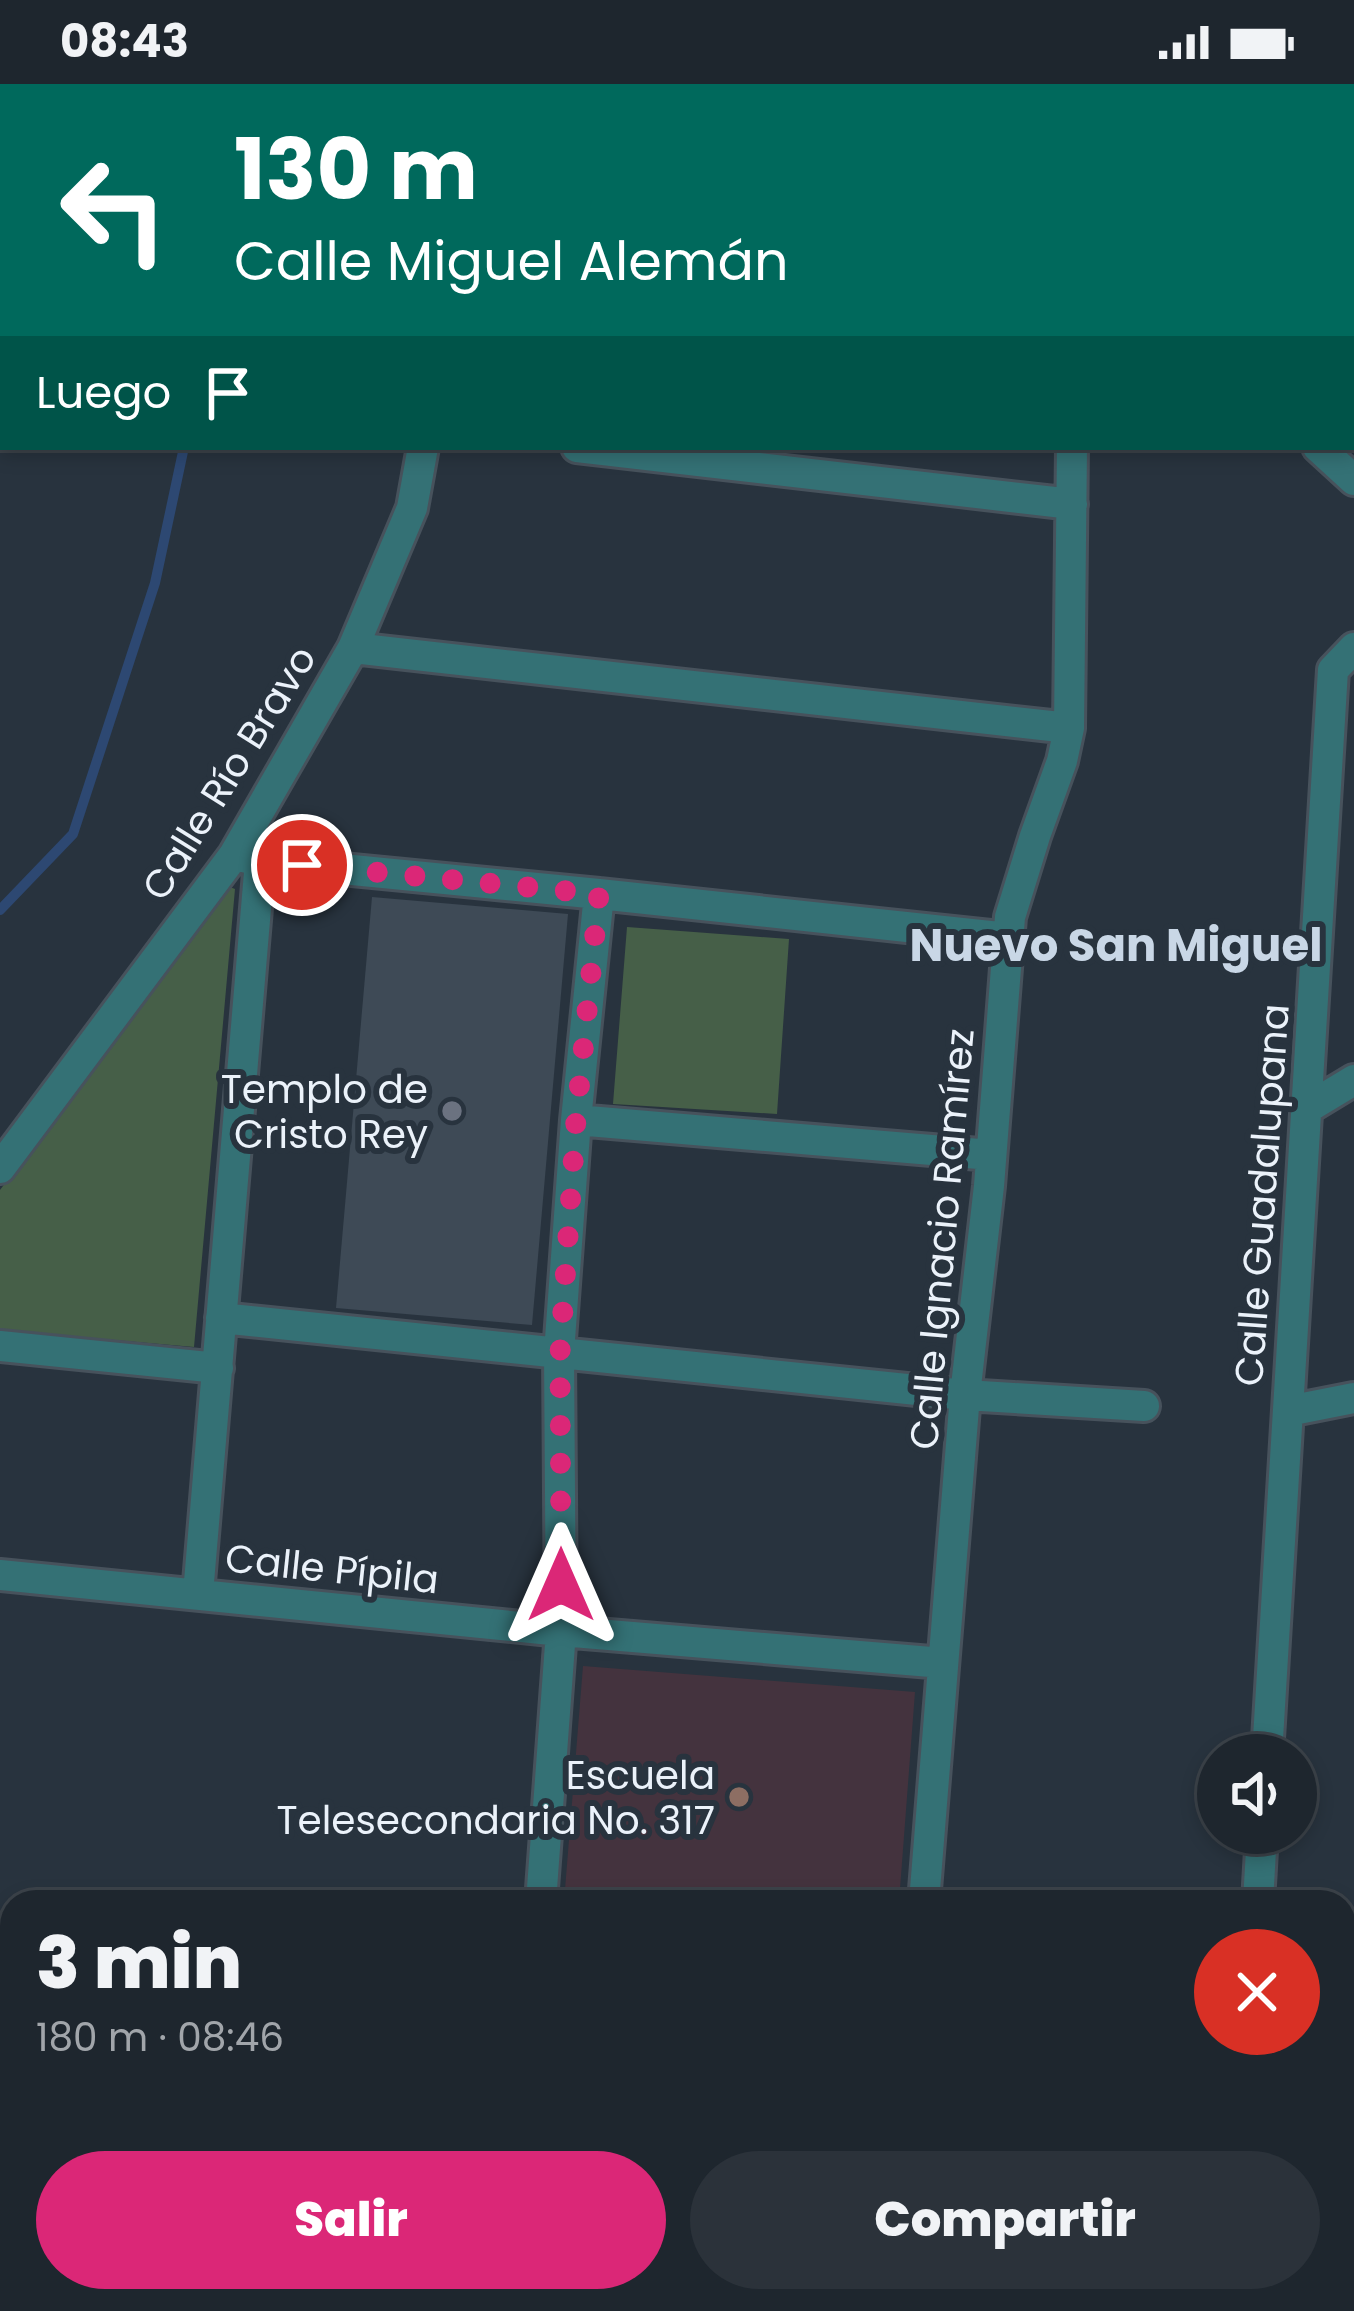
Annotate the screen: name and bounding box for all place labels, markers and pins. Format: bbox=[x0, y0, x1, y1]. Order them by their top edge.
pin bbox=[251, 814, 353, 916]
place label: Templo de Cristo Rey bbox=[221, 1062, 428, 1162]
marker: Templo de Cristo Rey bbox=[439, 1098, 465, 1124]
place label: Escuela Telesecondaria No. 317 bbox=[276, 1748, 715, 1848]
marker: Escuela Telesecondaria No. 317 bbox=[726, 1784, 752, 1810]

